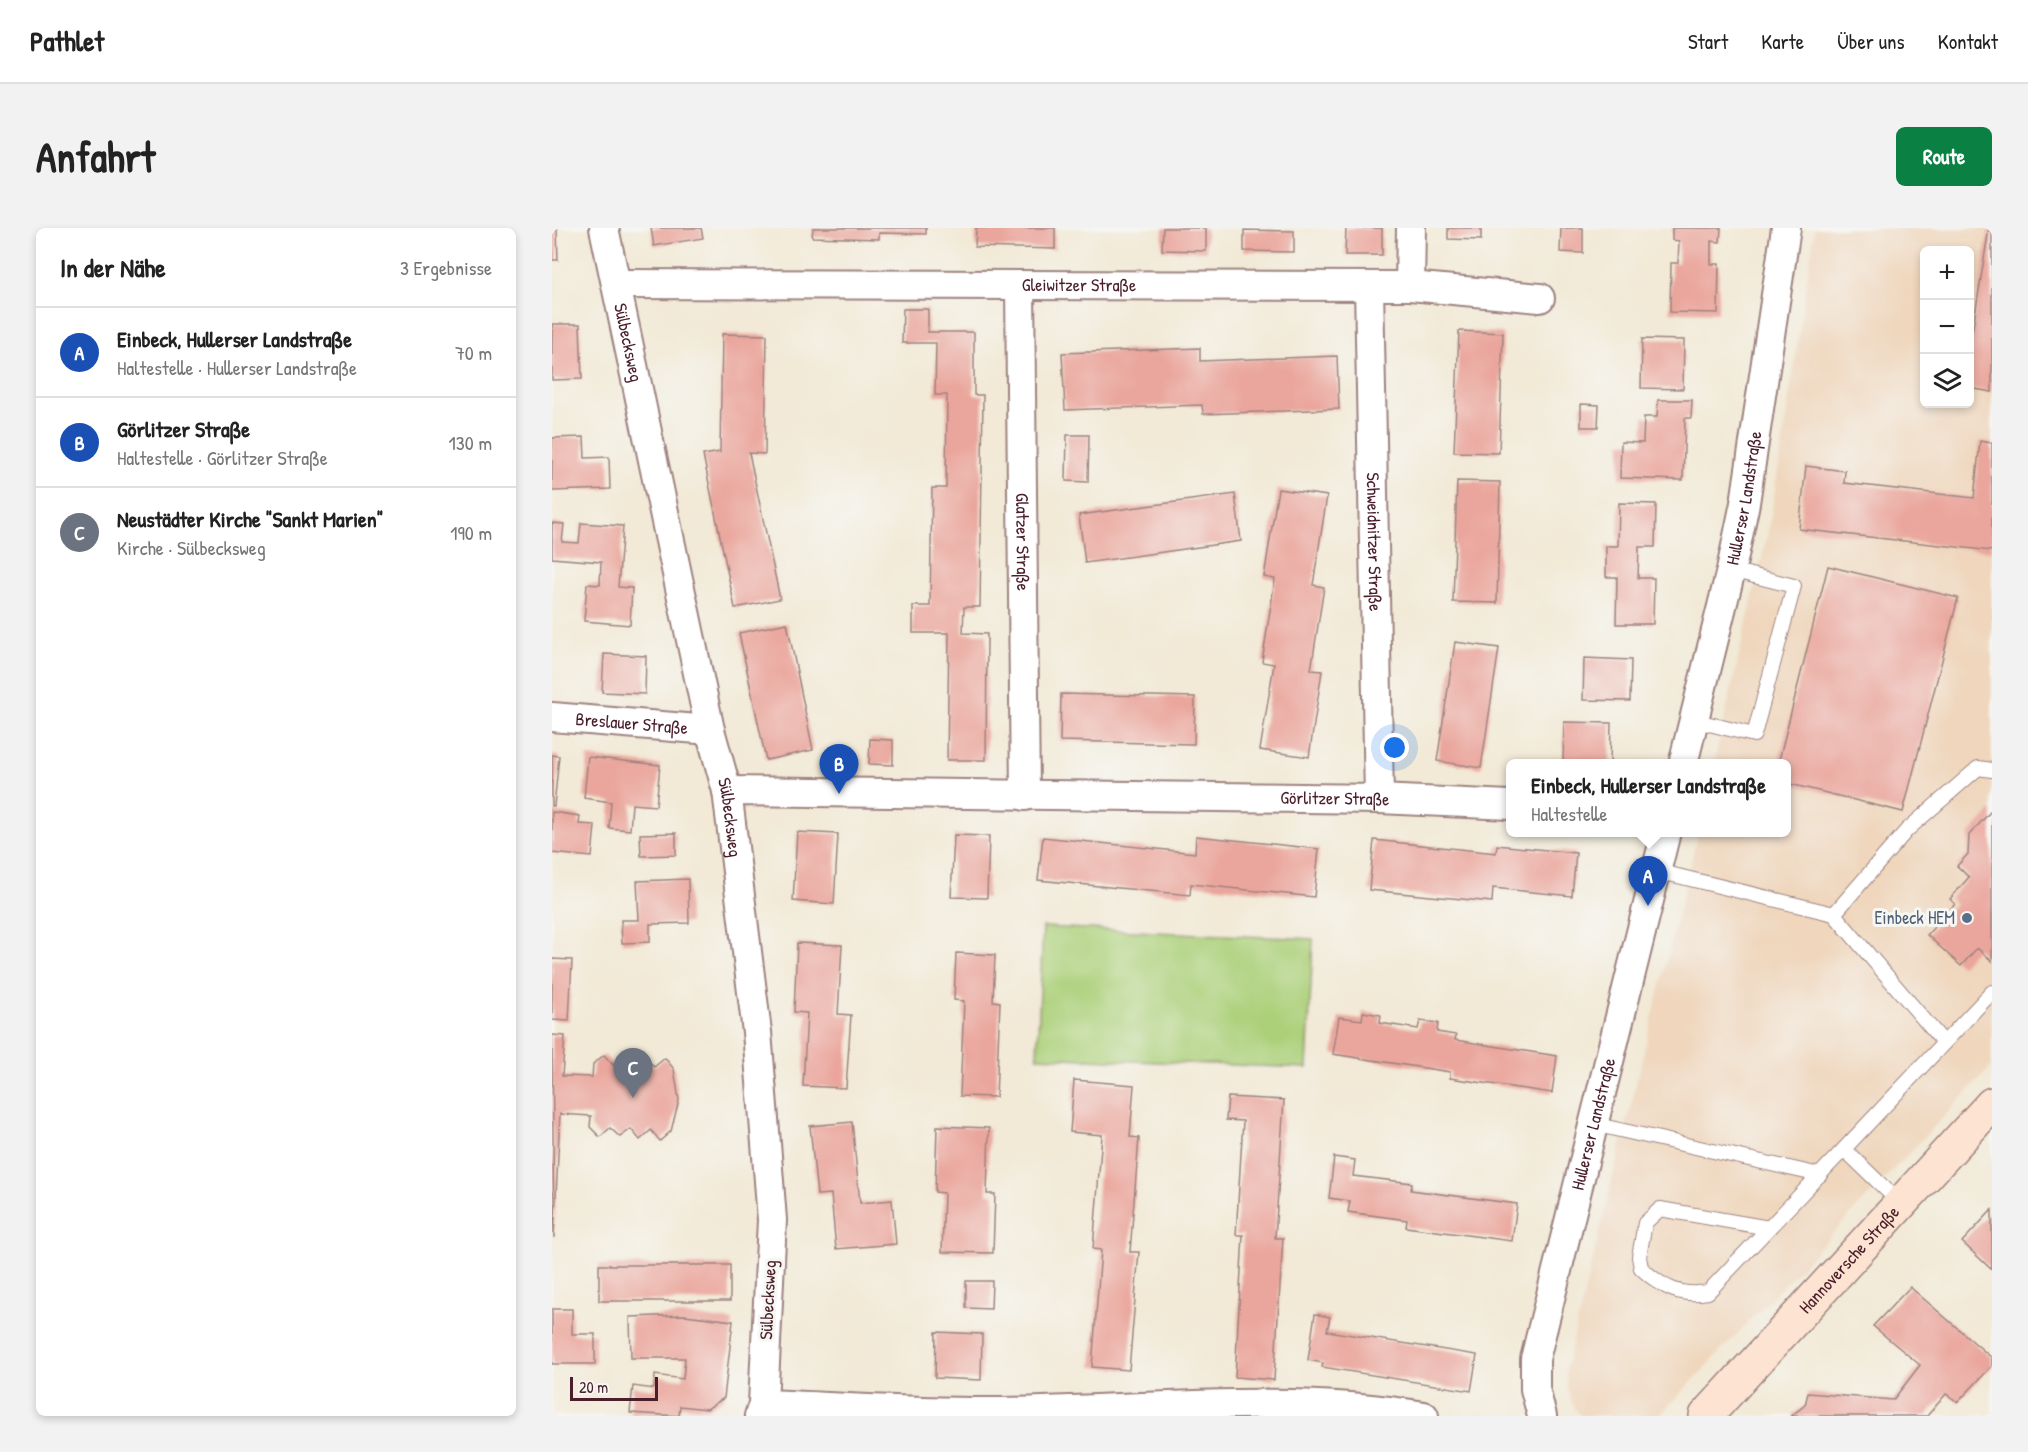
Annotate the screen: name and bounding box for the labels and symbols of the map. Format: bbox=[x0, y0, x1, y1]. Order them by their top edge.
street label: Gleiwitzer Straße bbox=[1022, 272, 1136, 297]
street label: Sülbecksweg bbox=[608, 301, 649, 384]
street label: Hullerser Landstraße bbox=[1719, 429, 1768, 567]
street label: Schweidnitzer Straße bbox=[1361, 472, 1388, 612]
street label: Glatzer Straße bbox=[1010, 493, 1036, 591]
street label: Breslauer Straße bbox=[575, 706, 689, 740]
your location bbox=[1380, 733, 1409, 762]
pin: B bbox=[820, 744, 858, 794]
street label: Sülbecksweg bbox=[712, 775, 748, 858]
street label: Görlitzer Straße bbox=[1280, 785, 1390, 811]
pin: A bbox=[1628, 856, 1668, 906]
place label: Einbeck HEM bbox=[1875, 905, 1955, 930]
marker: Einbeck HEM bbox=[1960, 911, 1974, 925]
pin: C bbox=[614, 1048, 652, 1098]
street label: Hullerser Landstraße bbox=[1564, 1055, 1621, 1193]
street label: Hannoversche Straße bbox=[1793, 1200, 1905, 1319]
street label: Sülbecksweg bbox=[753, 1260, 782, 1340]
scale bar bbox=[570, 1374, 658, 1402]

